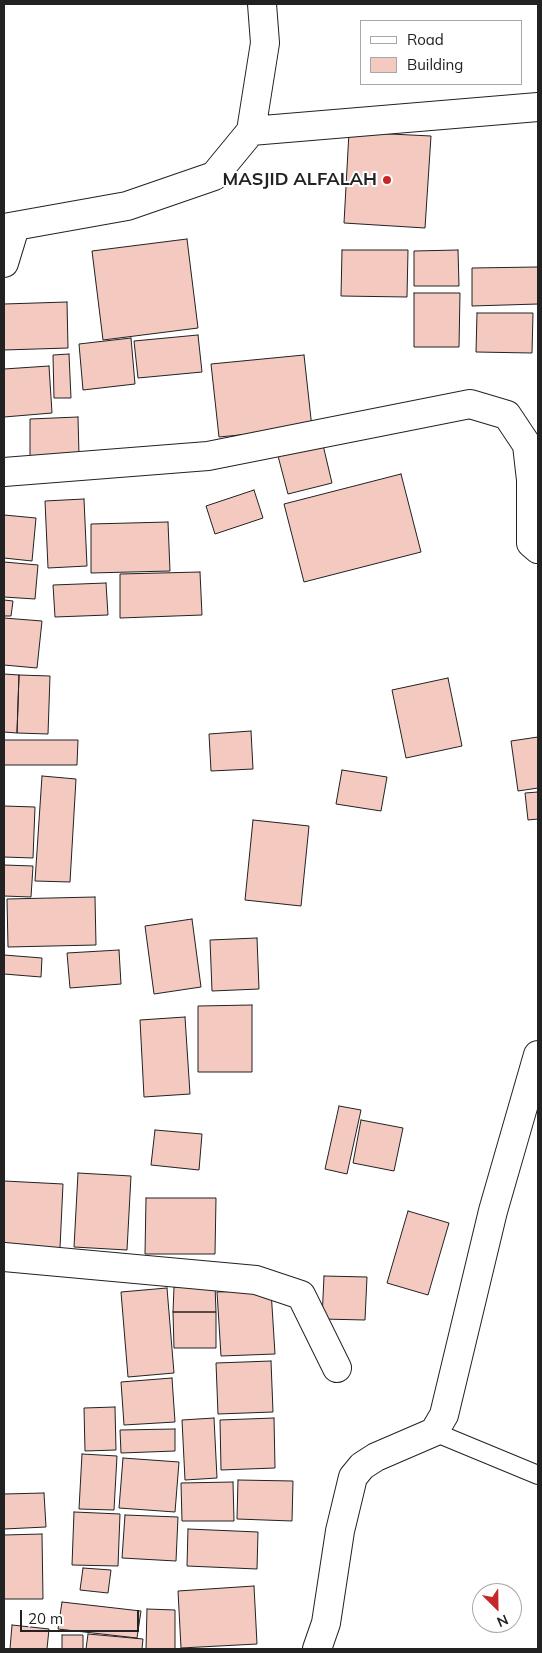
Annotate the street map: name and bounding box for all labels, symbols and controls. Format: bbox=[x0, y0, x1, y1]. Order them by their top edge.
legend bbox=[360, 20, 522, 85]
text: Road bbox=[407, 30, 444, 49]
text: Building bbox=[407, 55, 463, 74]
place label: MASJID ALFALAH bbox=[223, 169, 377, 191]
marker: MASJID ALFALAH bbox=[381, 174, 393, 186]
north arrow bbox=[472, 1583, 522, 1633]
scale bar bbox=[22, 1600, 141, 1632]
text: 20 m bbox=[28, 1609, 63, 1628]
text: N bbox=[494, 1611, 511, 1631]

